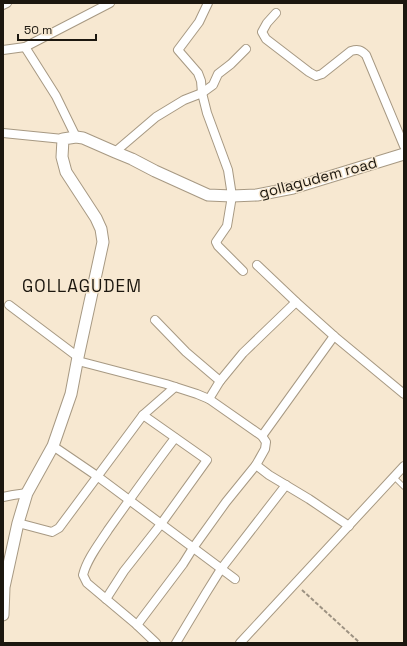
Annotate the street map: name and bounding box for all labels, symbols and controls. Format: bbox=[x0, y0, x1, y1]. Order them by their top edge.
scale bar bbox=[18, 16, 96, 42]
text: 50 m bbox=[24, 22, 52, 38]
street label: gollagudem road bbox=[257, 153, 379, 202]
district label: GOLLAGUDEM bbox=[22, 275, 142, 297]

